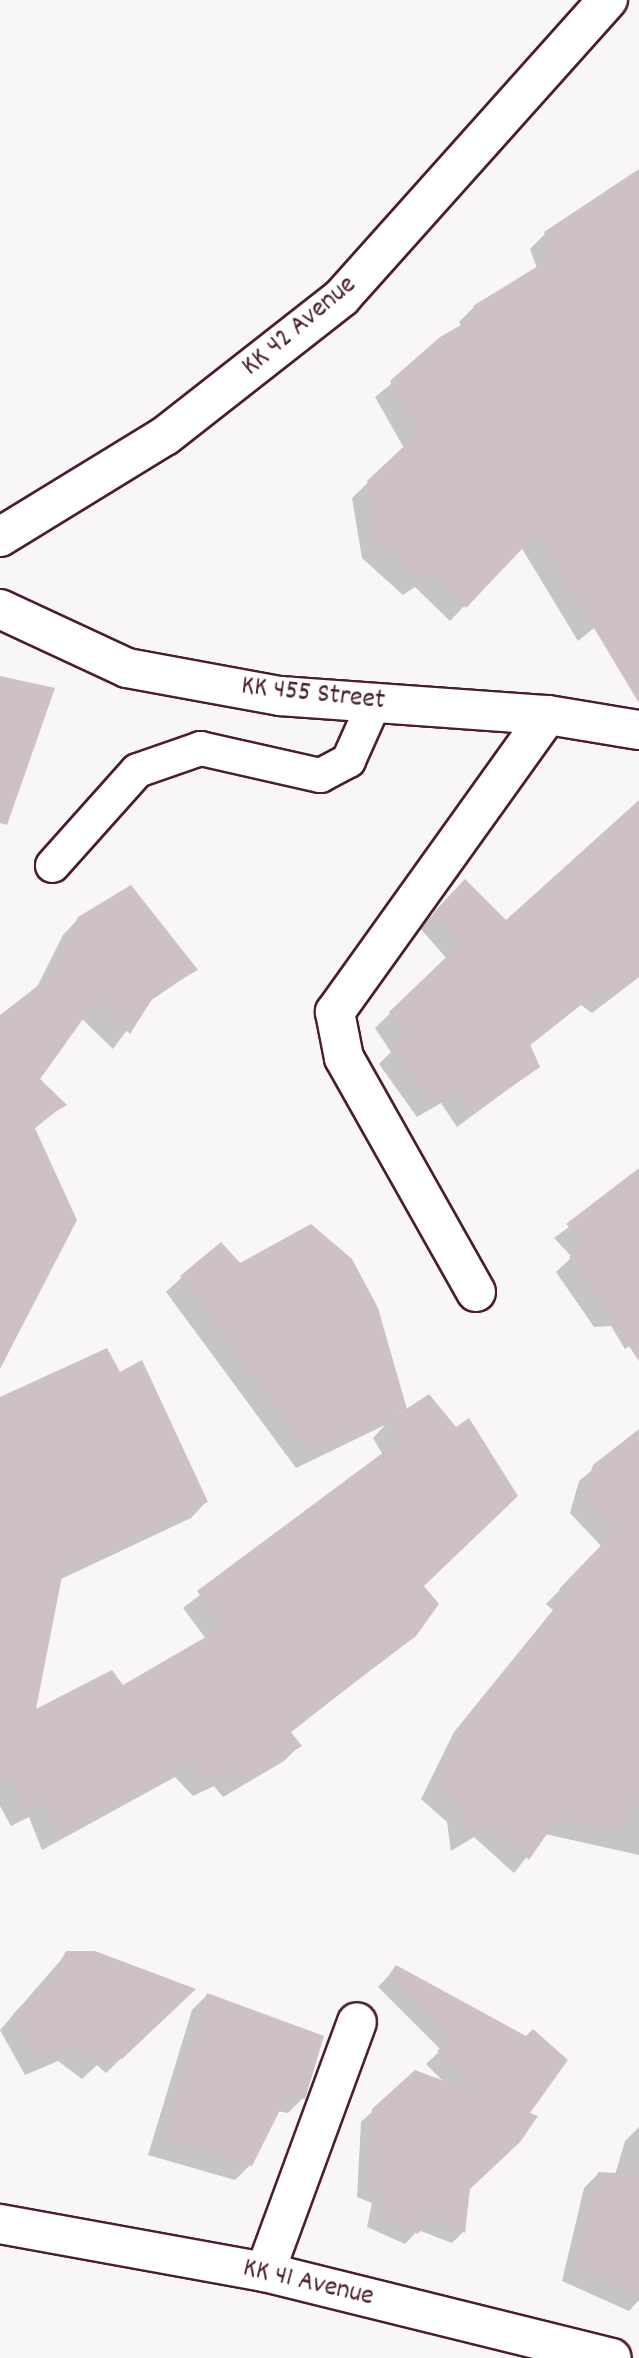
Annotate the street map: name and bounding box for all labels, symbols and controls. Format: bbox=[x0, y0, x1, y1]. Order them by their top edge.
street label: KK 42 Avenue bbox=[236, 269, 364, 385]
street label: KK 455 Street bbox=[239, 671, 387, 719]
street label: KK 41 Avenue bbox=[239, 2253, 377, 2315]

